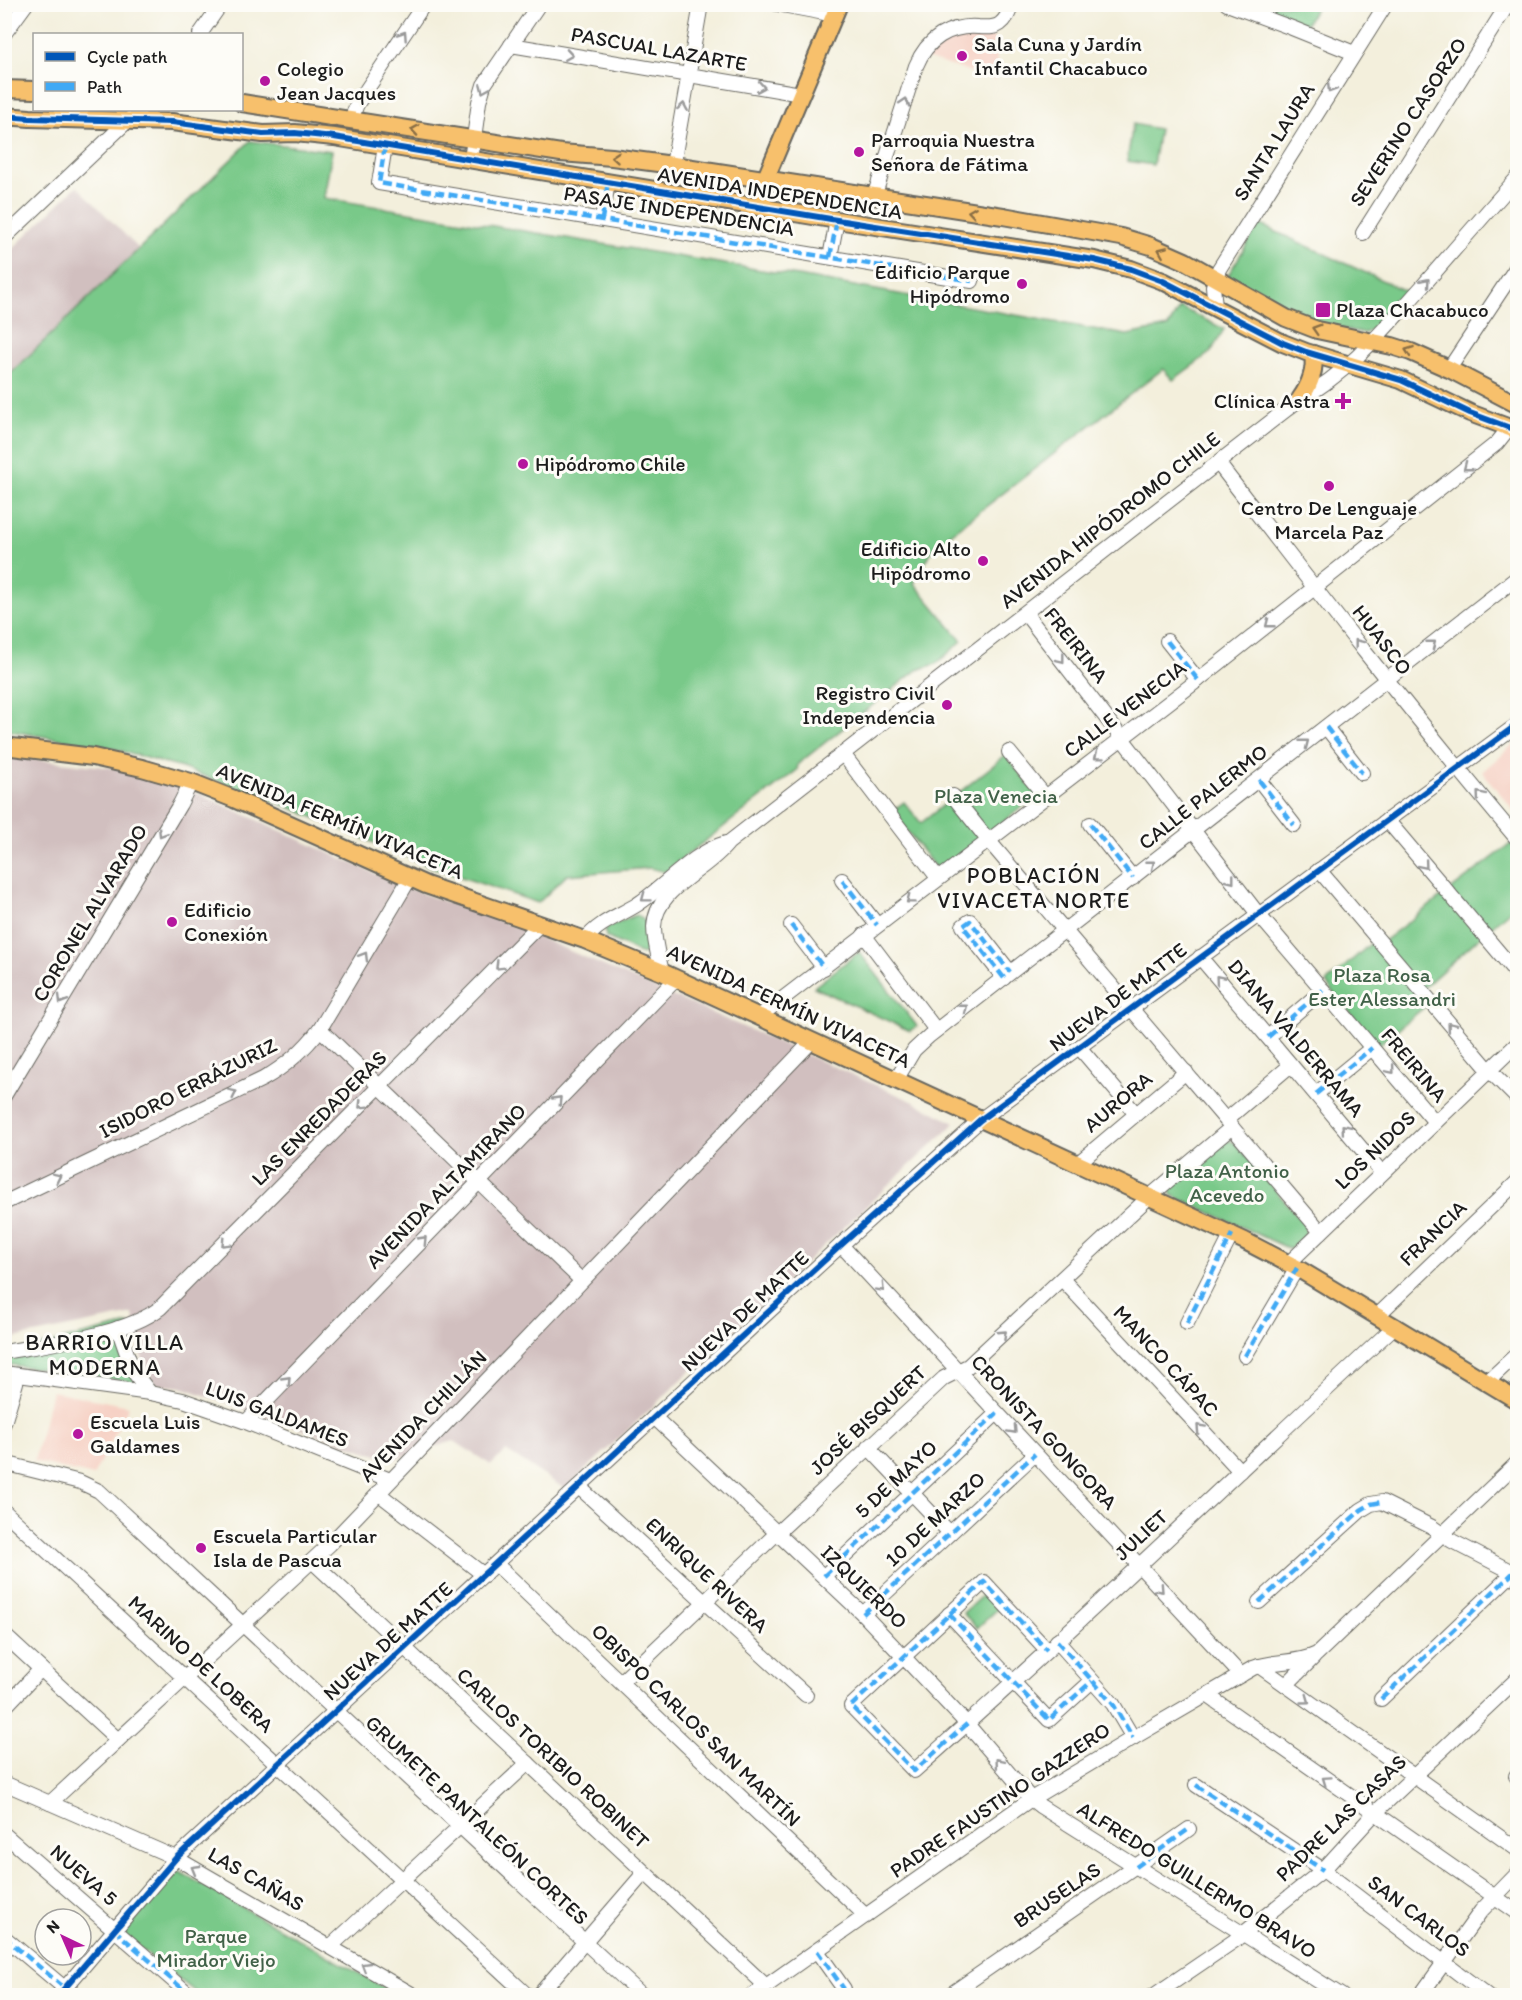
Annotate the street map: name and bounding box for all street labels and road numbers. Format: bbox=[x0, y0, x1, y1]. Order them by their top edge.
street label: PASCUAL LAZARTE bbox=[569, 21, 749, 76]
street label: SEVERINO CASORZO bbox=[1344, 33, 1471, 211]
street label: SANTA LAURA bbox=[1228, 78, 1320, 205]
street label: AVENIDA INDEPENDENCIA bbox=[656, 161, 905, 224]
street label: PASAJE INDEPENDENCIA bbox=[562, 180, 797, 241]
street label: AVENIDA HIPÓDROMO CHILE bbox=[995, 426, 1225, 613]
street label: HUASCO bbox=[1347, 600, 1418, 680]
street label: FREIRINA bbox=[1039, 602, 1114, 688]
street label: CALLE VENECIA bbox=[1059, 654, 1191, 763]
street label: CALLE PALERMO bbox=[1133, 738, 1272, 855]
street label: AVENIDA FERMÍN VIVACETA bbox=[213, 757, 468, 884]
street label: CORONEL ALVARADO bbox=[27, 819, 152, 1006]
street label: NUEVA DE MATTE bbox=[1044, 937, 1191, 1056]
street label: AVENIDA FERMÍN VIVACETA bbox=[663, 938, 915, 1073]
street label: DIANA VALDERRAMA bbox=[1223, 954, 1370, 1122]
street label: FREIRINA bbox=[1376, 1022, 1453, 1107]
street label: ISIDORO ERRÁZURIZ bbox=[95, 1032, 281, 1143]
street label: LAS ENREDADERAS bbox=[246, 1045, 392, 1191]
street label: AURORA bbox=[1078, 1065, 1157, 1137]
street label: AVENIDA ALTAMIRANO bbox=[360, 1098, 531, 1273]
street label: LOS NIDOS bbox=[1329, 1105, 1420, 1194]
street label: FRANCIA bbox=[1394, 1194, 1472, 1271]
street label: NUEVA DE MATTE bbox=[676, 1245, 814, 1376]
street label: MANCO CÁPAC bbox=[1108, 1300, 1224, 1422]
street label: AVENIDA CHILLÁN bbox=[353, 1345, 492, 1487]
street label: CRONISTA GONGORA bbox=[966, 1349, 1123, 1515]
street label: JOSÉ BISQUERT bbox=[804, 1359, 931, 1480]
street label: LUIS GALDAMES bbox=[202, 1375, 352, 1452]
street label: 5 DE MAYO bbox=[849, 1434, 942, 1523]
street label: 10 DE MARZO bbox=[879, 1466, 990, 1571]
street label: JULIET bbox=[1109, 1504, 1173, 1565]
street label: ENRIQUE RIVERA bbox=[641, 1512, 774, 1638]
street label: IZQUIERDO bbox=[816, 1539, 913, 1634]
street label: NUEVA DE MATTE bbox=[318, 1576, 458, 1705]
street label: MARINO DE LOBERA bbox=[123, 1590, 280, 1738]
street label: OBISPO CARLOS SAN MARTÍN bbox=[586, 1618, 806, 1831]
street label: CARLOS TORIBIO ROBINET bbox=[452, 1662, 655, 1854]
street label: GRUMETE PANTALEÓN CORTES bbox=[361, 1710, 594, 1930]
street label: PADRE FAUSTINO GAZZERO bbox=[885, 1716, 1115, 1883]
street label: PADRE LAS CASAS bbox=[1270, 1749, 1411, 1886]
street label: ALFREDO GUILLERMO BRAVO bbox=[1073, 1796, 1321, 1964]
street label: NUEVA 5 bbox=[45, 1838, 123, 1911]
street label: LAS CAÑAS bbox=[204, 1841, 309, 1916]
street label: BRUSELAS bbox=[1008, 1856, 1105, 1933]
street label: SAN CARLOS bbox=[1363, 1869, 1475, 1962]

